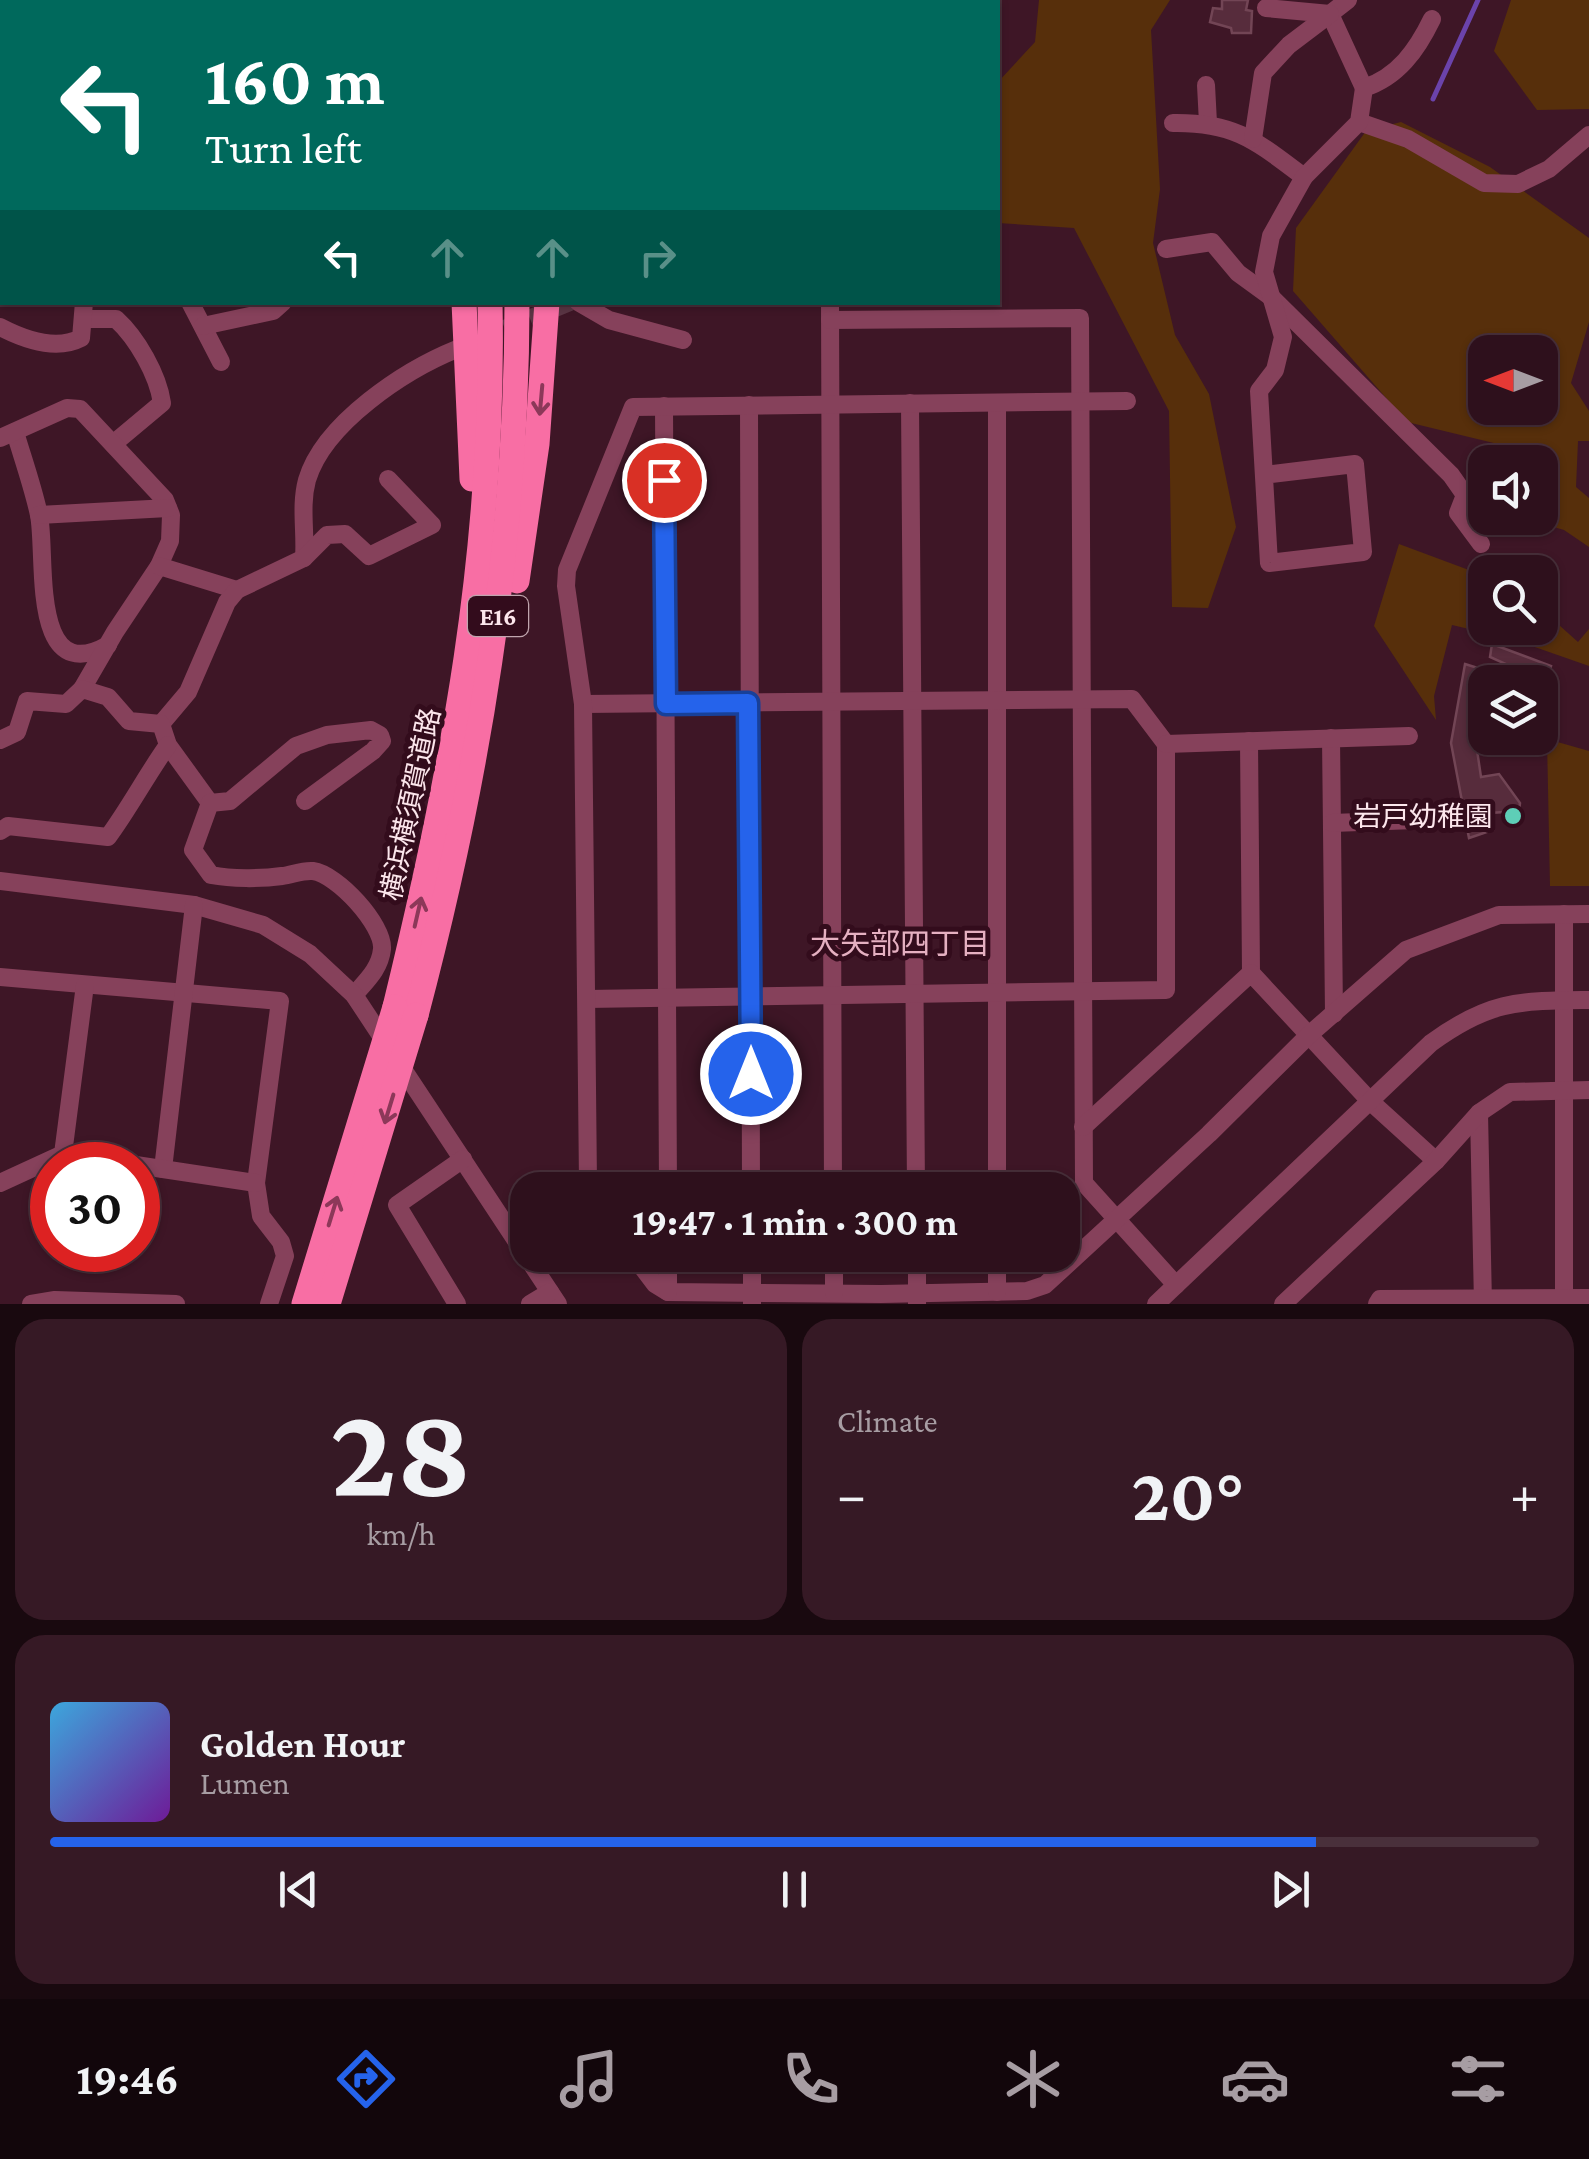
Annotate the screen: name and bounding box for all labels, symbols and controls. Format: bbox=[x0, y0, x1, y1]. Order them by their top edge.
icon: left bbox=[40, 40, 170, 170]
text: 160 m bbox=[205, 41, 385, 119]
text: Turn left bbox=[205, 123, 362, 173]
icon: left bbox=[315, 230, 370, 285]
icon: ahead bbox=[420, 230, 475, 285]
icon: ahead bbox=[525, 230, 580, 285]
icon: right bbox=[630, 230, 685, 285]
north arrow bbox=[1468, 335, 1558, 425]
map controls bbox=[1468, 335, 1558, 755]
one-way arrow bbox=[532, 383, 551, 415]
pin bbox=[622, 438, 707, 523]
button: sound bbox=[1468, 445, 1558, 535]
icon: arrive bbox=[637, 453, 692, 508]
button: search bbox=[1468, 555, 1558, 645]
road number: E16 bbox=[468, 596, 528, 636]
button: layers bbox=[1468, 665, 1558, 755]
street label: 横浜横須賀道路 bbox=[375, 705, 446, 903]
place label: 岩戸幼稚園 bbox=[1353, 801, 1493, 832]
marker: 岩戸幼稚園 bbox=[1502, 805, 1524, 827]
one-way arrow bbox=[410, 897, 428, 929]
district label: 大矢部四丁目 bbox=[810, 927, 990, 960]
position arrow bbox=[699, 1022, 803, 1126]
one-way arrow bbox=[379, 1092, 397, 1124]
speed limit sign: 30 bbox=[30, 1142, 160, 1272]
one-way arrow bbox=[325, 1196, 343, 1227]
text: 19:47 · 1 min · 300 m bbox=[632, 1201, 958, 1243]
text: 28 bbox=[330, 1378, 472, 1523]
text: Climate bbox=[837, 1403, 938, 1439]
text: 20° bbox=[1131, 1453, 1245, 1536]
text: − bbox=[837, 1464, 866, 1525]
text: + bbox=[1510, 1464, 1539, 1525]
text: km/h bbox=[367, 1516, 436, 1552]
text: Golden Hour bbox=[200, 1723, 406, 1765]
text: Lumen bbox=[200, 1765, 290, 1801]
icon: previous bbox=[271, 1862, 326, 1917]
icon: pause bbox=[767, 1862, 822, 1917]
icon: next bbox=[1263, 1862, 1318, 1917]
icon: directions bbox=[331, 2044, 401, 2114]
icon: music bbox=[554, 2044, 624, 2114]
icon: phone bbox=[776, 2044, 846, 2114]
icon: climate bbox=[998, 2044, 1068, 2114]
icon: car bbox=[1220, 2044, 1290, 2114]
icon: filters bbox=[1443, 2044, 1513, 2114]
text: 19:46 bbox=[76, 2054, 179, 2104]

